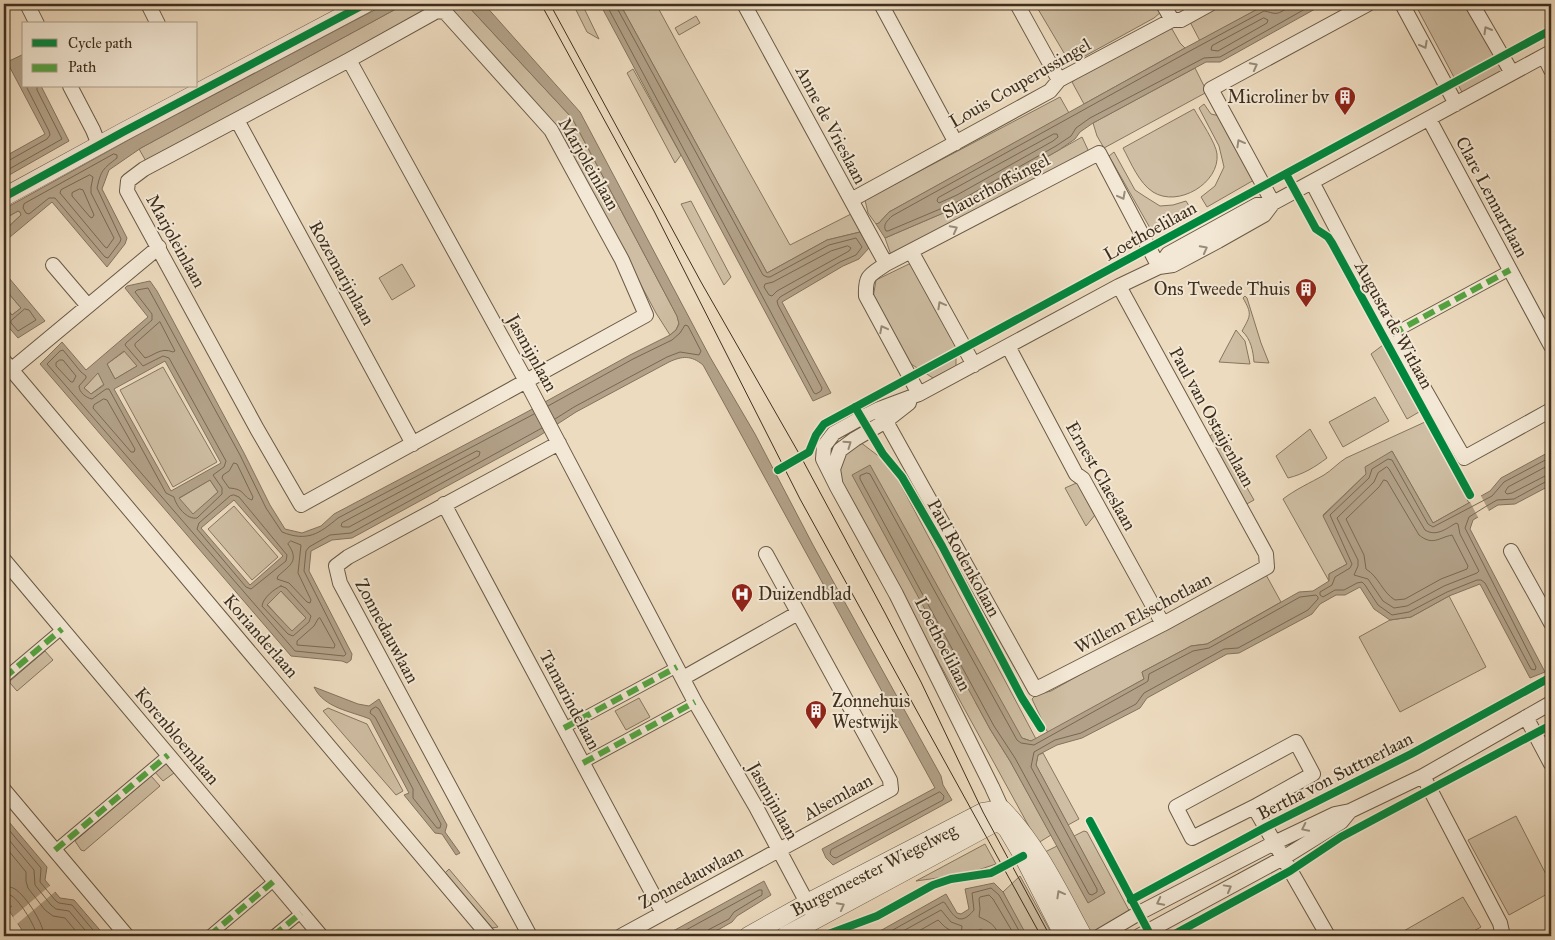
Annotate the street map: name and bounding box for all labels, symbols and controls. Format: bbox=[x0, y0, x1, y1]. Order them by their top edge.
legend bbox=[22, 22, 198, 88]
one-way arrow bbox=[1483, 26, 1493, 35]
street label: Louis Couperussingel bbox=[945, 33, 1095, 133]
text: Cycle path bbox=[68, 34, 133, 52]
one-way arrow bbox=[1418, 40, 1428, 49]
text: Path bbox=[68, 58, 97, 76]
street label: Anne de Vrieslaan bbox=[790, 62, 871, 188]
one-way arrow bbox=[1248, 62, 1257, 72]
building icon: Microliner bv bbox=[1333, 85, 1357, 116]
place label: Microliner bv bbox=[1227, 86, 1330, 108]
street label: Marjoleinlaan bbox=[554, 114, 624, 214]
street label: Clare Lennartlaan bbox=[1451, 133, 1533, 261]
one-way arrow bbox=[1236, 139, 1246, 148]
street label: Slauerhoffsingel bbox=[939, 148, 1054, 224]
street label: Marjoleinlaan bbox=[141, 191, 211, 292]
one-way arrow bbox=[1116, 191, 1126, 200]
street label: Loethoelilaan bbox=[1100, 196, 1200, 266]
street label: Rozemarijnlaan bbox=[304, 217, 380, 329]
one-way arrow bbox=[949, 225, 958, 235]
one-way arrow bbox=[1199, 245, 1208, 255]
street label: Augusta de Witlaan bbox=[1348, 256, 1438, 393]
building icon: Ons Tweede Thuis bbox=[1294, 277, 1318, 308]
place label: Ons Tweede Thuis bbox=[1154, 278, 1290, 300]
one-way arrow bbox=[938, 302, 948, 311]
street label: Jasmijnlaan bbox=[500, 309, 562, 396]
one-way arrow bbox=[879, 325, 889, 334]
street label: Paul van Ostaijenlaan bbox=[1164, 343, 1260, 491]
street label: Ernest Claeslaan bbox=[1061, 418, 1141, 535]
one-way arrow bbox=[843, 441, 852, 450]
street label: Paul Rodenkolaan bbox=[923, 495, 1006, 621]
street label: Willem Elsschotlaan bbox=[1071, 567, 1216, 658]
street label: Zonnedauwlaan bbox=[350, 575, 424, 687]
hospital icon: Duizendblad bbox=[730, 582, 754, 613]
place label: Duizendblad bbox=[758, 583, 852, 605]
street label: Korianderlaan bbox=[219, 590, 303, 683]
street label: Loethoelilaan bbox=[910, 593, 976, 695]
street label: Tamarindelaan bbox=[535, 647, 606, 754]
street label: Korenbloemlaan bbox=[130, 683, 224, 789]
place label: Zonnehuis Westwijk bbox=[832, 690, 910, 733]
building icon: Zonnehuis Westwijk bbox=[804, 699, 828, 730]
street label: Bertha von Suttnerlaan bbox=[1253, 727, 1417, 825]
street label: Jasmijnlaan bbox=[741, 757, 803, 844]
street label: Alsemlaan bbox=[799, 769, 877, 826]
street label: Burgemeester Wiegelweg bbox=[788, 818, 961, 922]
one-way arrow bbox=[1301, 822, 1310, 833]
street label: Zonnedauwlaan bbox=[635, 840, 747, 914]
one-way arrow bbox=[1222, 884, 1231, 894]
one-way arrow bbox=[1056, 890, 1066, 899]
one-way arrow bbox=[1157, 896, 1166, 906]
one-way arrow bbox=[836, 902, 845, 912]

